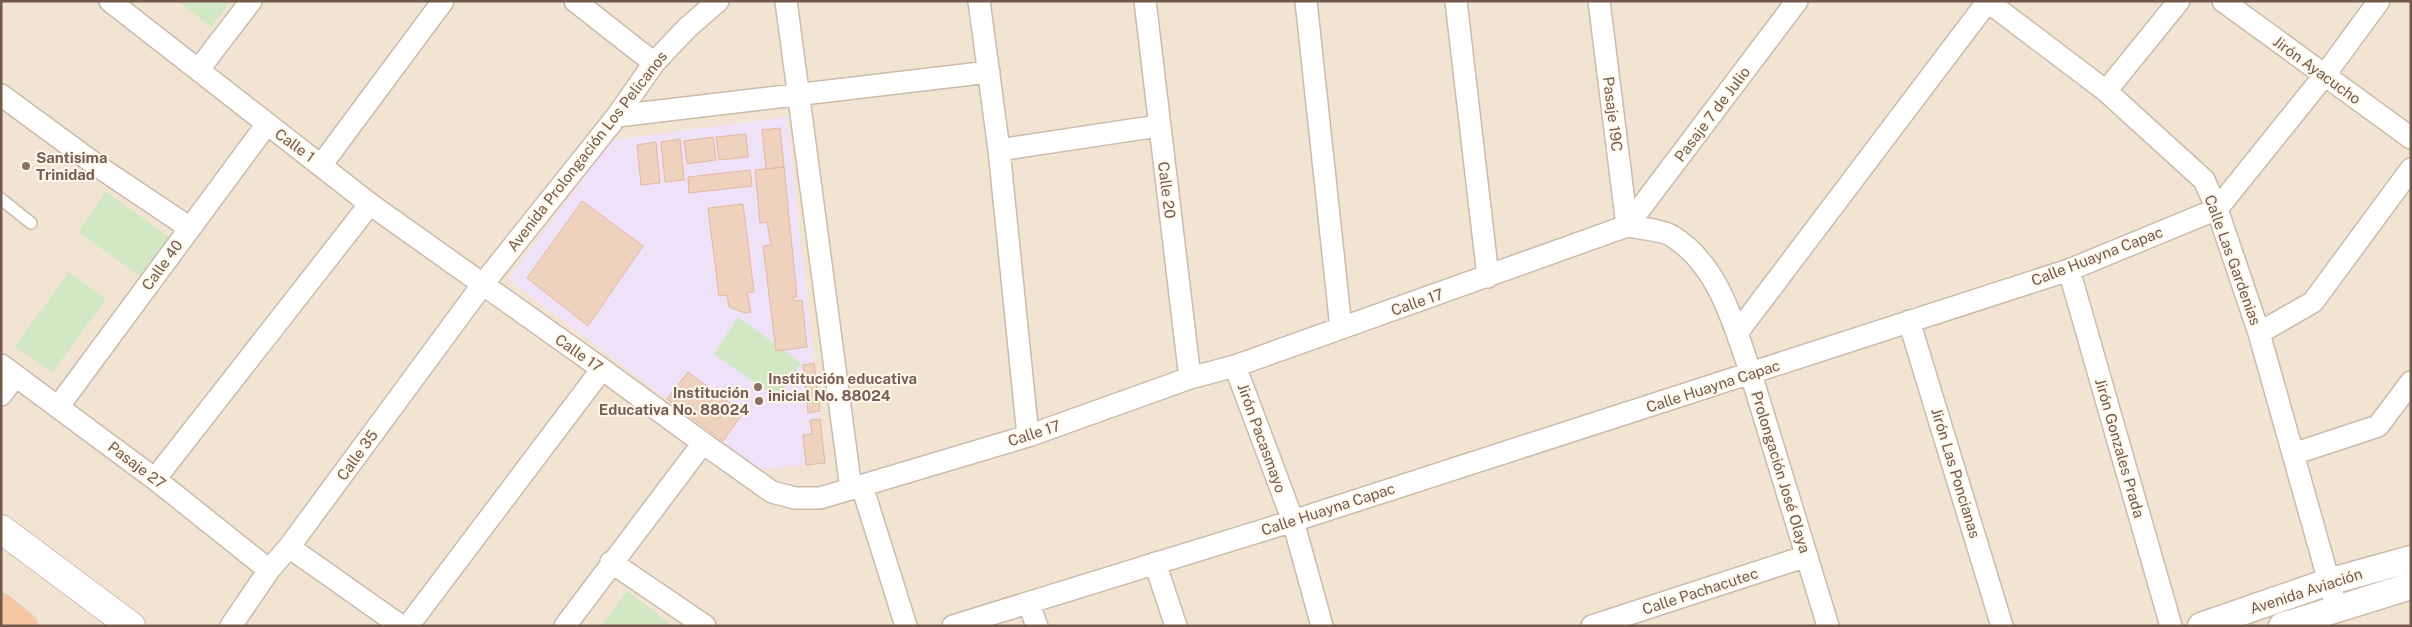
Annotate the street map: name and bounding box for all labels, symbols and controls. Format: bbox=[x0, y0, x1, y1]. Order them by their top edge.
street label: Jirón Ayacucho bbox=[2270, 33, 2364, 107]
street label: Avenida Prolongación Los Pelicanos bbox=[504, 48, 670, 254]
street label: Pasaje 7 de Julio bbox=[1671, 63, 1753, 165]
street label: Pasaje 19C bbox=[1600, 76, 1626, 152]
street label: Calle 1 bbox=[272, 125, 318, 165]
place label: Santisima Trinidad bbox=[36, 149, 108, 183]
marker: Santisima Trinidad bbox=[20, 160, 32, 172]
street label: Calle 20 bbox=[1155, 161, 1179, 219]
street label: Calle Las Gardenias bbox=[2201, 192, 2265, 328]
street label: Calle Huayna Capac bbox=[2029, 223, 2165, 289]
street label: Calle 40 bbox=[138, 237, 186, 293]
street label: Calle 17 bbox=[1389, 285, 1445, 319]
street label: Calle 17 bbox=[552, 331, 606, 375]
street label: Calle Huayna Capac bbox=[1644, 356, 1782, 416]
place label: Institución educativa inicial No. 88024 bbox=[768, 370, 917, 404]
street label: Jirón Gonzales Prada bbox=[2092, 376, 2148, 520]
marker: Institución educativa inicial No. 88024 bbox=[752, 381, 764, 393]
street label: Jirón Pacasmayo bbox=[1234, 381, 1290, 495]
place label: Institución Educativa No. 88024 bbox=[599, 384, 749, 418]
street label: Prolongación José Olaya bbox=[1748, 389, 1814, 555]
marker: Institución Educativa No. 88024 bbox=[753, 395, 765, 407]
street label: Jirón Las Poncianas bbox=[1928, 406, 1984, 540]
street label: Calle 17 bbox=[1006, 417, 1062, 449]
street label: Calle 35 bbox=[333, 426, 381, 484]
street label: Pasaje 27 bbox=[105, 438, 169, 492]
street label: Calle Huayna Capac bbox=[1259, 479, 1397, 539]
street label: Calle Pachacutec bbox=[1640, 564, 1760, 618]
street label: Avenida Aviación bbox=[2248, 565, 2364, 617]

